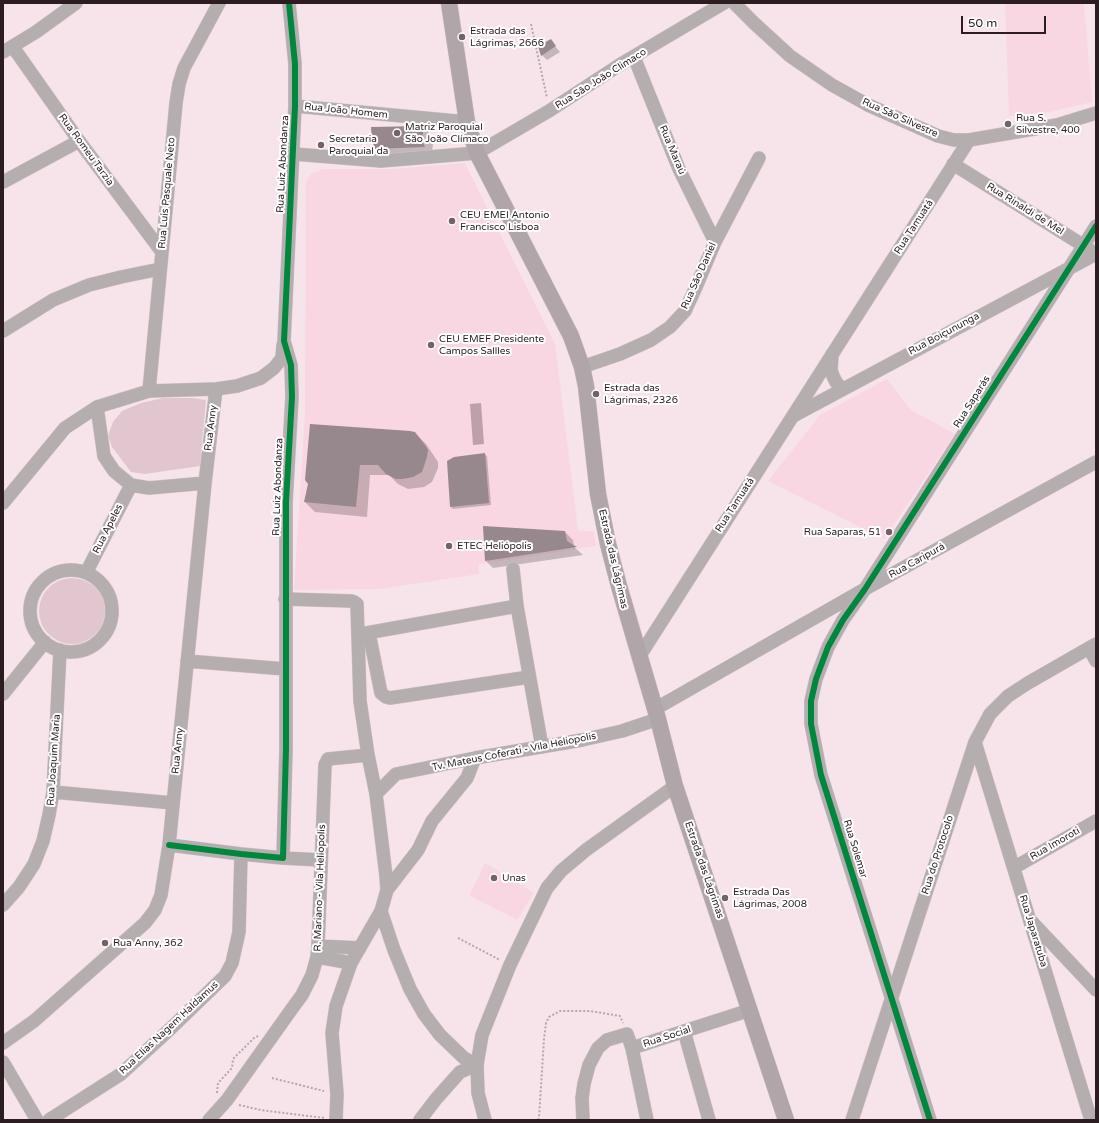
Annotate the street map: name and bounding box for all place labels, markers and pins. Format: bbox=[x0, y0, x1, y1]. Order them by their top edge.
place label: Estrada das Lágrimas, 2666 bbox=[470, 25, 544, 48]
marker: Estrada das Lágrimas, 2666 bbox=[457, 32, 467, 42]
place label: Rua S. Silvestre, 400 bbox=[1016, 112, 1080, 136]
marker: Rua S. Silvestre, 400 bbox=[1003, 119, 1013, 129]
place label: Matriz Paroquial São João Clímaco bbox=[405, 121, 489, 144]
marker: Matriz Paroquial São João Clímaco bbox=[392, 128, 402, 138]
place label: Secretaria Paroquial da bbox=[329, 133, 388, 156]
marker: Secretaria Paroquial da bbox=[316, 140, 326, 150]
place label: CEU EMEI Antonio Francisco Lisboa bbox=[460, 209, 549, 232]
marker: CEU EMEI Antonio Francisco Lisboa bbox=[447, 216, 457, 226]
place label: CEU EMEF Presidente Campos Sallles bbox=[439, 333, 544, 356]
marker: CEU EMEF Presidente Campos Sallles bbox=[426, 340, 436, 350]
place label: Estrada das Lágrimas, 2326 bbox=[604, 382, 678, 406]
marker: Estrada das Lágrimas, 2326 bbox=[591, 389, 601, 399]
place label: Rua Saparas, 51 bbox=[804, 526, 881, 538]
marker: Rua Saparas, 51 bbox=[884, 527, 894, 537]
place label: ETEC Heliópolis bbox=[457, 540, 532, 552]
marker: ETEC Heliópolis bbox=[444, 541, 454, 551]
place label: Unas bbox=[502, 872, 526, 884]
marker: Unas bbox=[489, 873, 499, 883]
place label: Estrada Das Lágrimas, 2008 bbox=[733, 886, 807, 910]
marker: Estrada Das Lágrimas, 2008 bbox=[720, 893, 730, 903]
place label: Rua Anny, 362 bbox=[113, 937, 183, 949]
marker: Rua Anny, 362 bbox=[100, 938, 110, 948]

